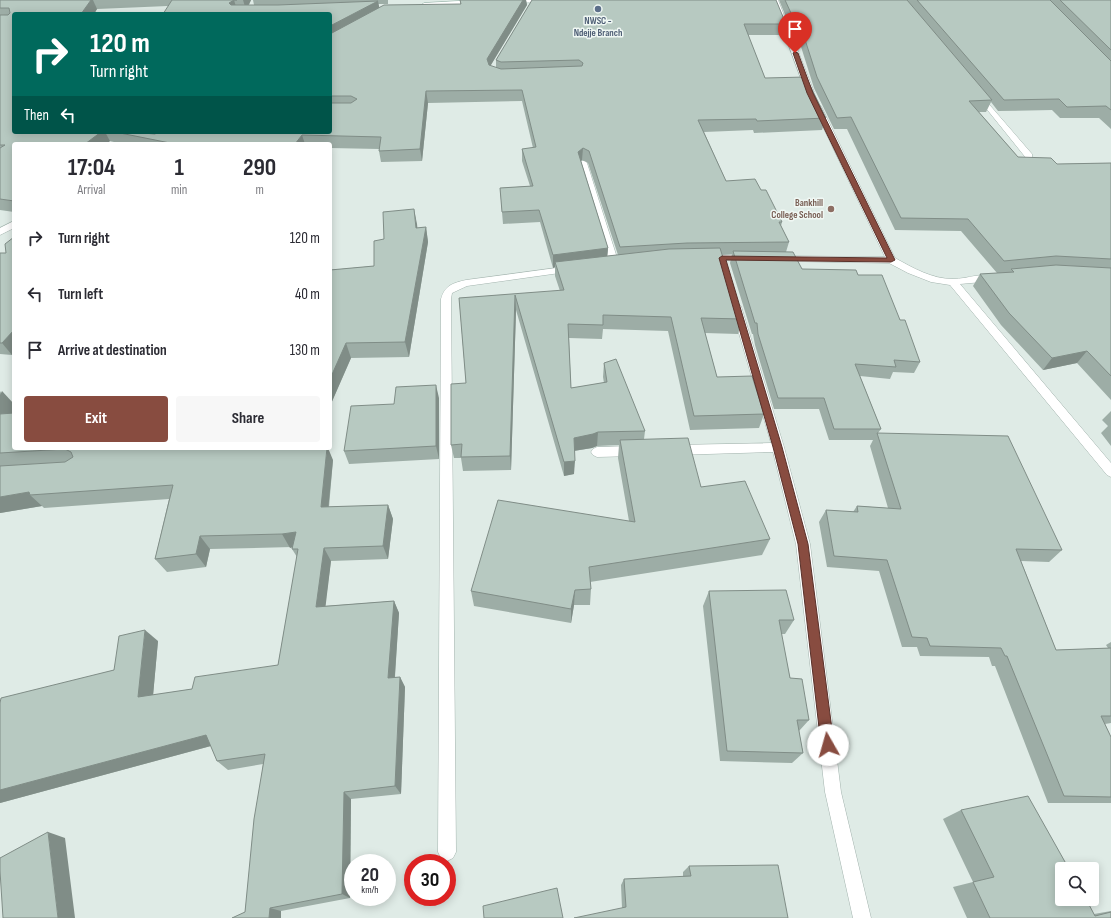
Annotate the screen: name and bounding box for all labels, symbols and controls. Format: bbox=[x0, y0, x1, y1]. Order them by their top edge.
marker: NWSC - Ndejje Branch bbox=[593, 4, 603, 14]
pin bbox=[778, 12, 812, 53]
place label: NWSC - Ndejje Branch bbox=[574, 15, 622, 39]
icon: arrive bbox=[784, 18, 806, 40]
text: 120 m bbox=[90, 27, 150, 60]
icon: right bbox=[24, 28, 76, 80]
text: Turn right bbox=[90, 61, 148, 82]
icon: left bbox=[57, 104, 79, 126]
text: Then bbox=[24, 106, 49, 125]
text: 17:04 bbox=[68, 153, 115, 182]
text: 1 bbox=[174, 153, 184, 182]
text: 290 bbox=[243, 153, 276, 182]
text: Arrival bbox=[77, 182, 105, 198]
text: min bbox=[171, 182, 187, 198]
text: m bbox=[255, 182, 264, 198]
place label: Bankhill College School bbox=[771, 197, 823, 221]
marker: Bankhill College School bbox=[826, 204, 836, 214]
icon: right bbox=[24, 227, 46, 249]
text: Turn right bbox=[58, 229, 110, 248]
text: 120 m bbox=[290, 229, 320, 248]
icon: left bbox=[24, 283, 46, 305]
text: Turn left bbox=[58, 285, 103, 304]
text: 40 m bbox=[295, 285, 320, 304]
icon: arrive bbox=[24, 339, 46, 361]
text: Arrive at destination bbox=[58, 341, 167, 360]
text: 130 m bbox=[290, 341, 320, 360]
button: Exit bbox=[24, 396, 168, 442]
button: Share bbox=[176, 396, 320, 442]
position arrow bbox=[807, 724, 849, 766]
speed limit sign: 30 bbox=[404, 854, 456, 906]
map controls bbox=[1055, 862, 1099, 906]
button: search bbox=[1055, 862, 1099, 906]
text: 20 bbox=[361, 863, 379, 887]
text: km/h bbox=[361, 884, 379, 896]

